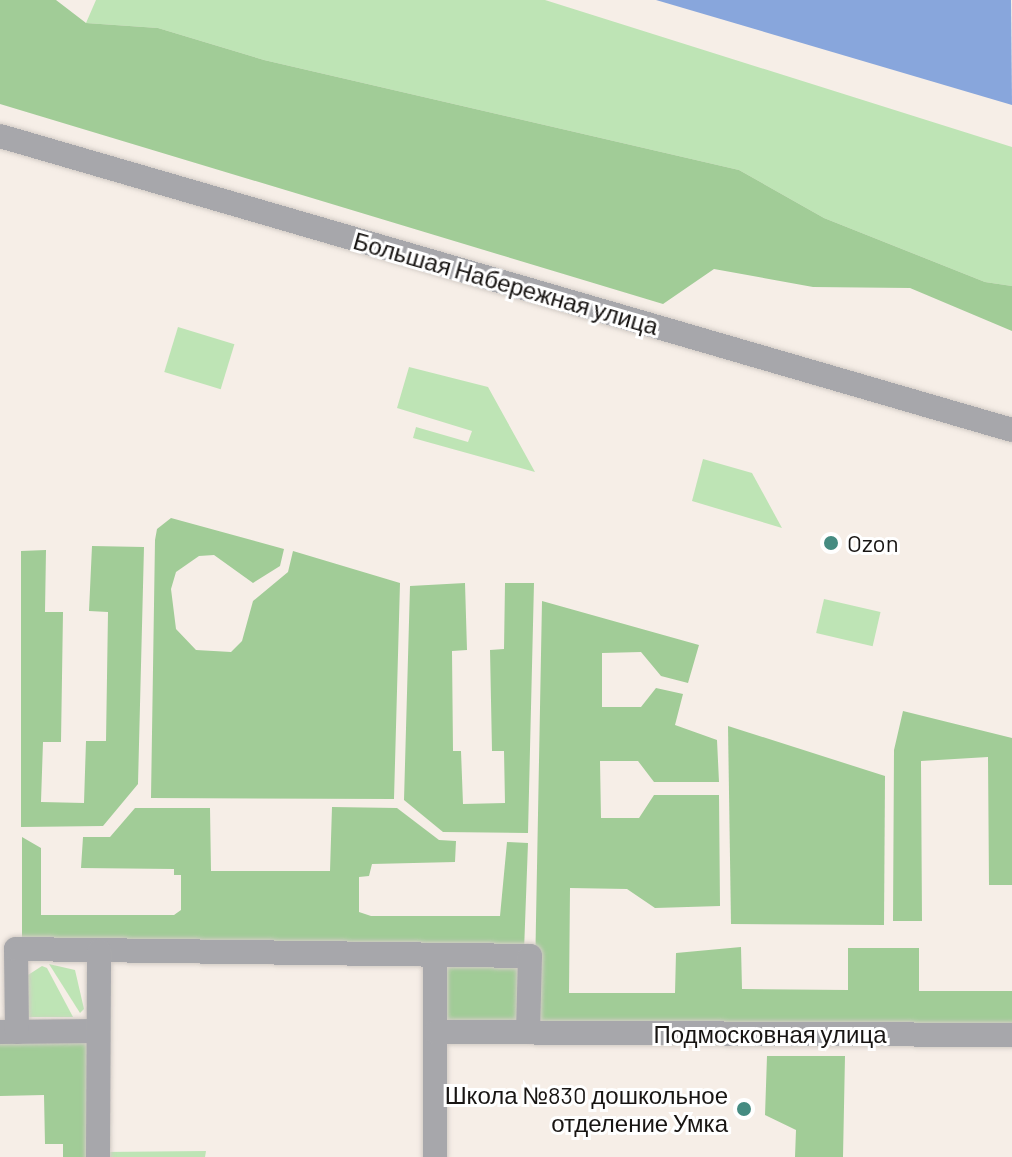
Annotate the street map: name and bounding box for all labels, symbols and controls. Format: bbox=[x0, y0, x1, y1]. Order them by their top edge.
street label: Большая Набережная улица bbox=[350, 226, 662, 340]
place label: Ozon bbox=[847, 529, 899, 557]
marker: Ozon bbox=[822, 534, 840, 552]
street label: Подмосковная улица bbox=[653, 1020, 887, 1048]
place label: Школа №830 дошкольное отделение Умка bbox=[445, 1081, 728, 1137]
marker: Школа №830 дошкольное отделение Умка bbox=[735, 1100, 753, 1118]

